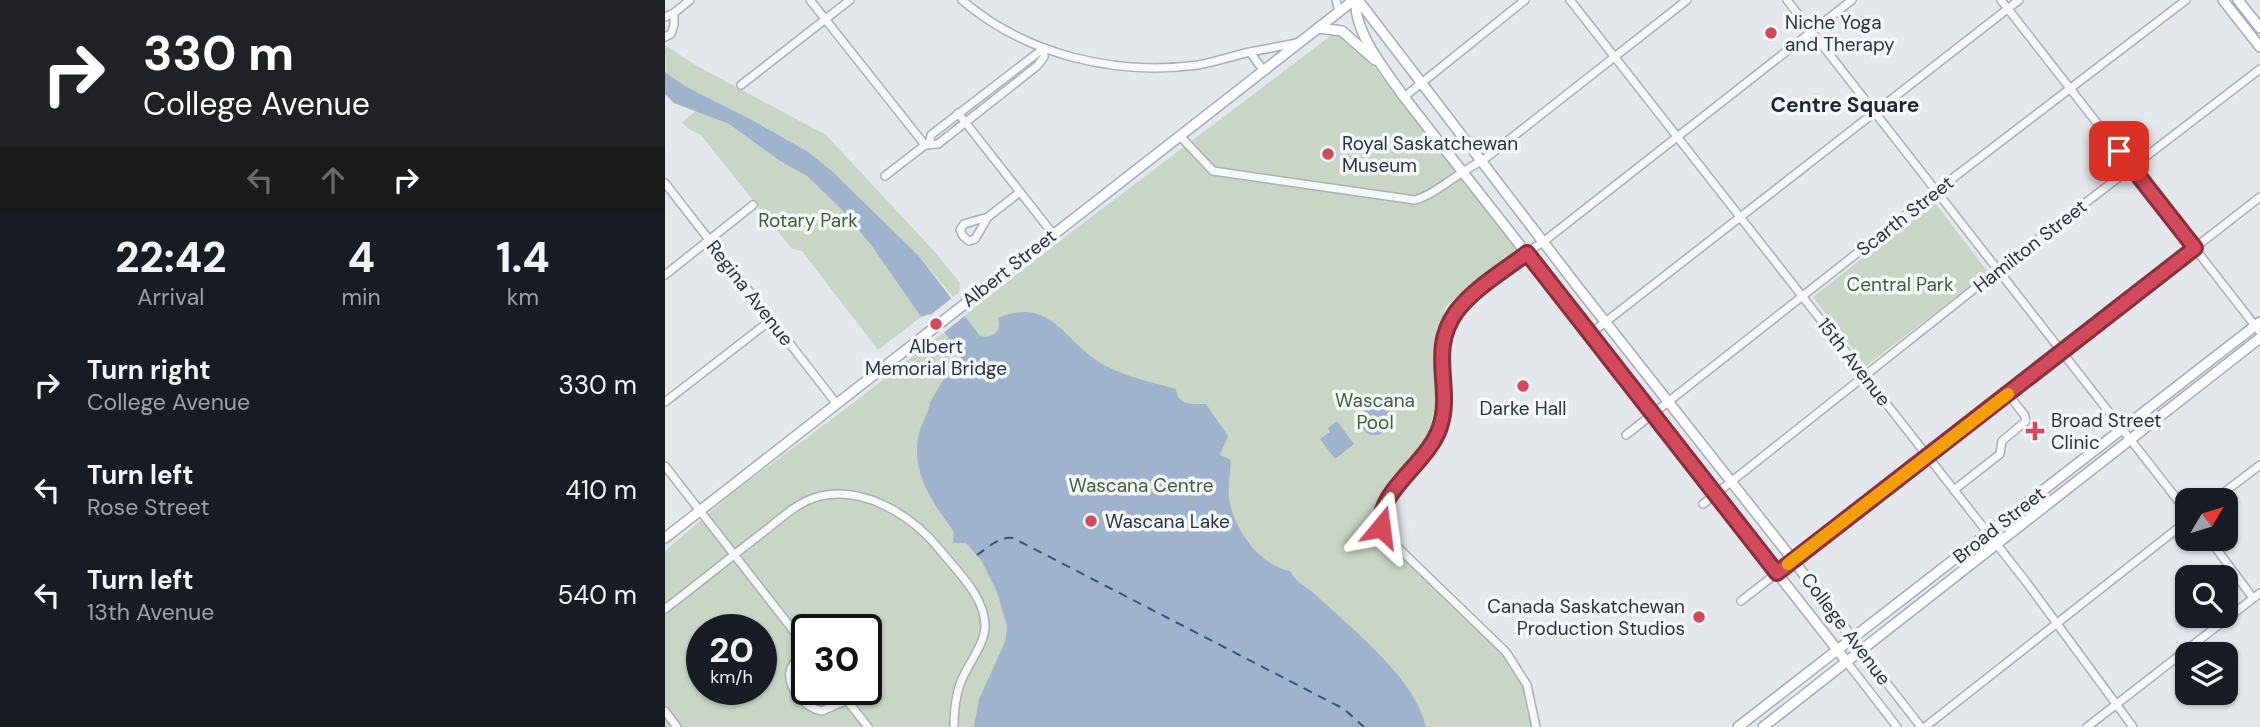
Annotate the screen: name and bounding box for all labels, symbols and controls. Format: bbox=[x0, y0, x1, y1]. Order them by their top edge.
place label: Niche Yoga and Therapy bbox=[1785, 10, 1895, 57]
text: 330 m bbox=[143, 21, 294, 85]
marker: Niche Yoga and Therapy bbox=[1763, 25, 1779, 41]
icon: right bbox=[28, 28, 119, 119]
text: College Avenue bbox=[143, 83, 370, 125]
district label: Centre Square bbox=[1771, 91, 1919, 119]
pin bbox=[2089, 121, 2149, 181]
place label: Royal Saskatchewan Museum bbox=[1342, 131, 1518, 178]
icon: arrive bbox=[2100, 132, 2138, 170]
marker: Royal Saskatchewan Museum bbox=[1320, 146, 1336, 162]
icon: left bbox=[241, 161, 279, 199]
icon: ahead bbox=[314, 161, 352, 199]
icon: right bbox=[387, 161, 425, 199]
street label: Scarth Street bbox=[1851, 170, 1959, 262]
street label: Hamilton Street bbox=[1968, 194, 2092, 298]
park label: Rotary Park bbox=[758, 208, 858, 233]
street label: Albert Street bbox=[957, 223, 1061, 313]
text: 22:42 bbox=[115, 230, 226, 285]
text: 4 bbox=[347, 230, 375, 285]
text: 1.4 bbox=[496, 230, 550, 285]
street label: Regina Avenue bbox=[701, 235, 799, 351]
park label: Central Park bbox=[1847, 272, 1954, 297]
text: Arrival bbox=[137, 282, 204, 312]
text: min bbox=[342, 282, 381, 312]
text: km bbox=[507, 282, 539, 312]
street label: 15th Avenue bbox=[1812, 313, 1896, 411]
marker: Albert Memorial Bridge bbox=[928, 316, 944, 332]
place label: Albert Memorial Bridge bbox=[865, 334, 1007, 381]
text: Turn right bbox=[87, 353, 211, 387]
icon: right bbox=[28, 366, 66, 404]
text: 330 m bbox=[558, 368, 637, 402]
marker: Darke Hall bbox=[1515, 378, 1531, 394]
text: College Avenue bbox=[87, 387, 250, 417]
park label: Wascana Pool bbox=[1335, 388, 1415, 435]
place label: Darke Hall bbox=[1480, 396, 1566, 421]
place label: Broad Street Clinic bbox=[2051, 408, 2162, 455]
marker: Broad Street Clinic bbox=[2025, 421, 2045, 441]
text: Turn left bbox=[87, 458, 194, 492]
icon: left bbox=[28, 471, 66, 509]
text: 410 m bbox=[565, 473, 637, 507]
park label: Wascana Centre bbox=[1068, 473, 1214, 498]
street label: Broad Street bbox=[1948, 481, 2050, 569]
north arrow bbox=[2175, 488, 2238, 551]
map controls bbox=[2175, 488, 2238, 705]
position arrow bbox=[1344, 490, 1418, 564]
text: Rose Street bbox=[87, 492, 210, 522]
place label: Wascana Lake bbox=[1105, 509, 1230, 534]
marker: Wascana Lake bbox=[1083, 513, 1099, 529]
text: Turn left bbox=[87, 563, 194, 597]
button: search bbox=[2175, 565, 2238, 628]
street label: College Avenue bbox=[1795, 568, 1897, 690]
icon: left bbox=[28, 576, 66, 614]
text: 540 m bbox=[557, 578, 637, 612]
place label: Canada Saskatchewan Production Studios bbox=[1487, 594, 1685, 641]
text: 13th Avenue bbox=[87, 597, 214, 627]
marker: Canada Saskatchewan Production Studios bbox=[1691, 609, 1707, 625]
speed limit sign: 30 bbox=[791, 614, 882, 705]
text: 20 bbox=[709, 627, 754, 673]
button: layers bbox=[2175, 642, 2238, 705]
text: km/h bbox=[710, 665, 753, 689]

